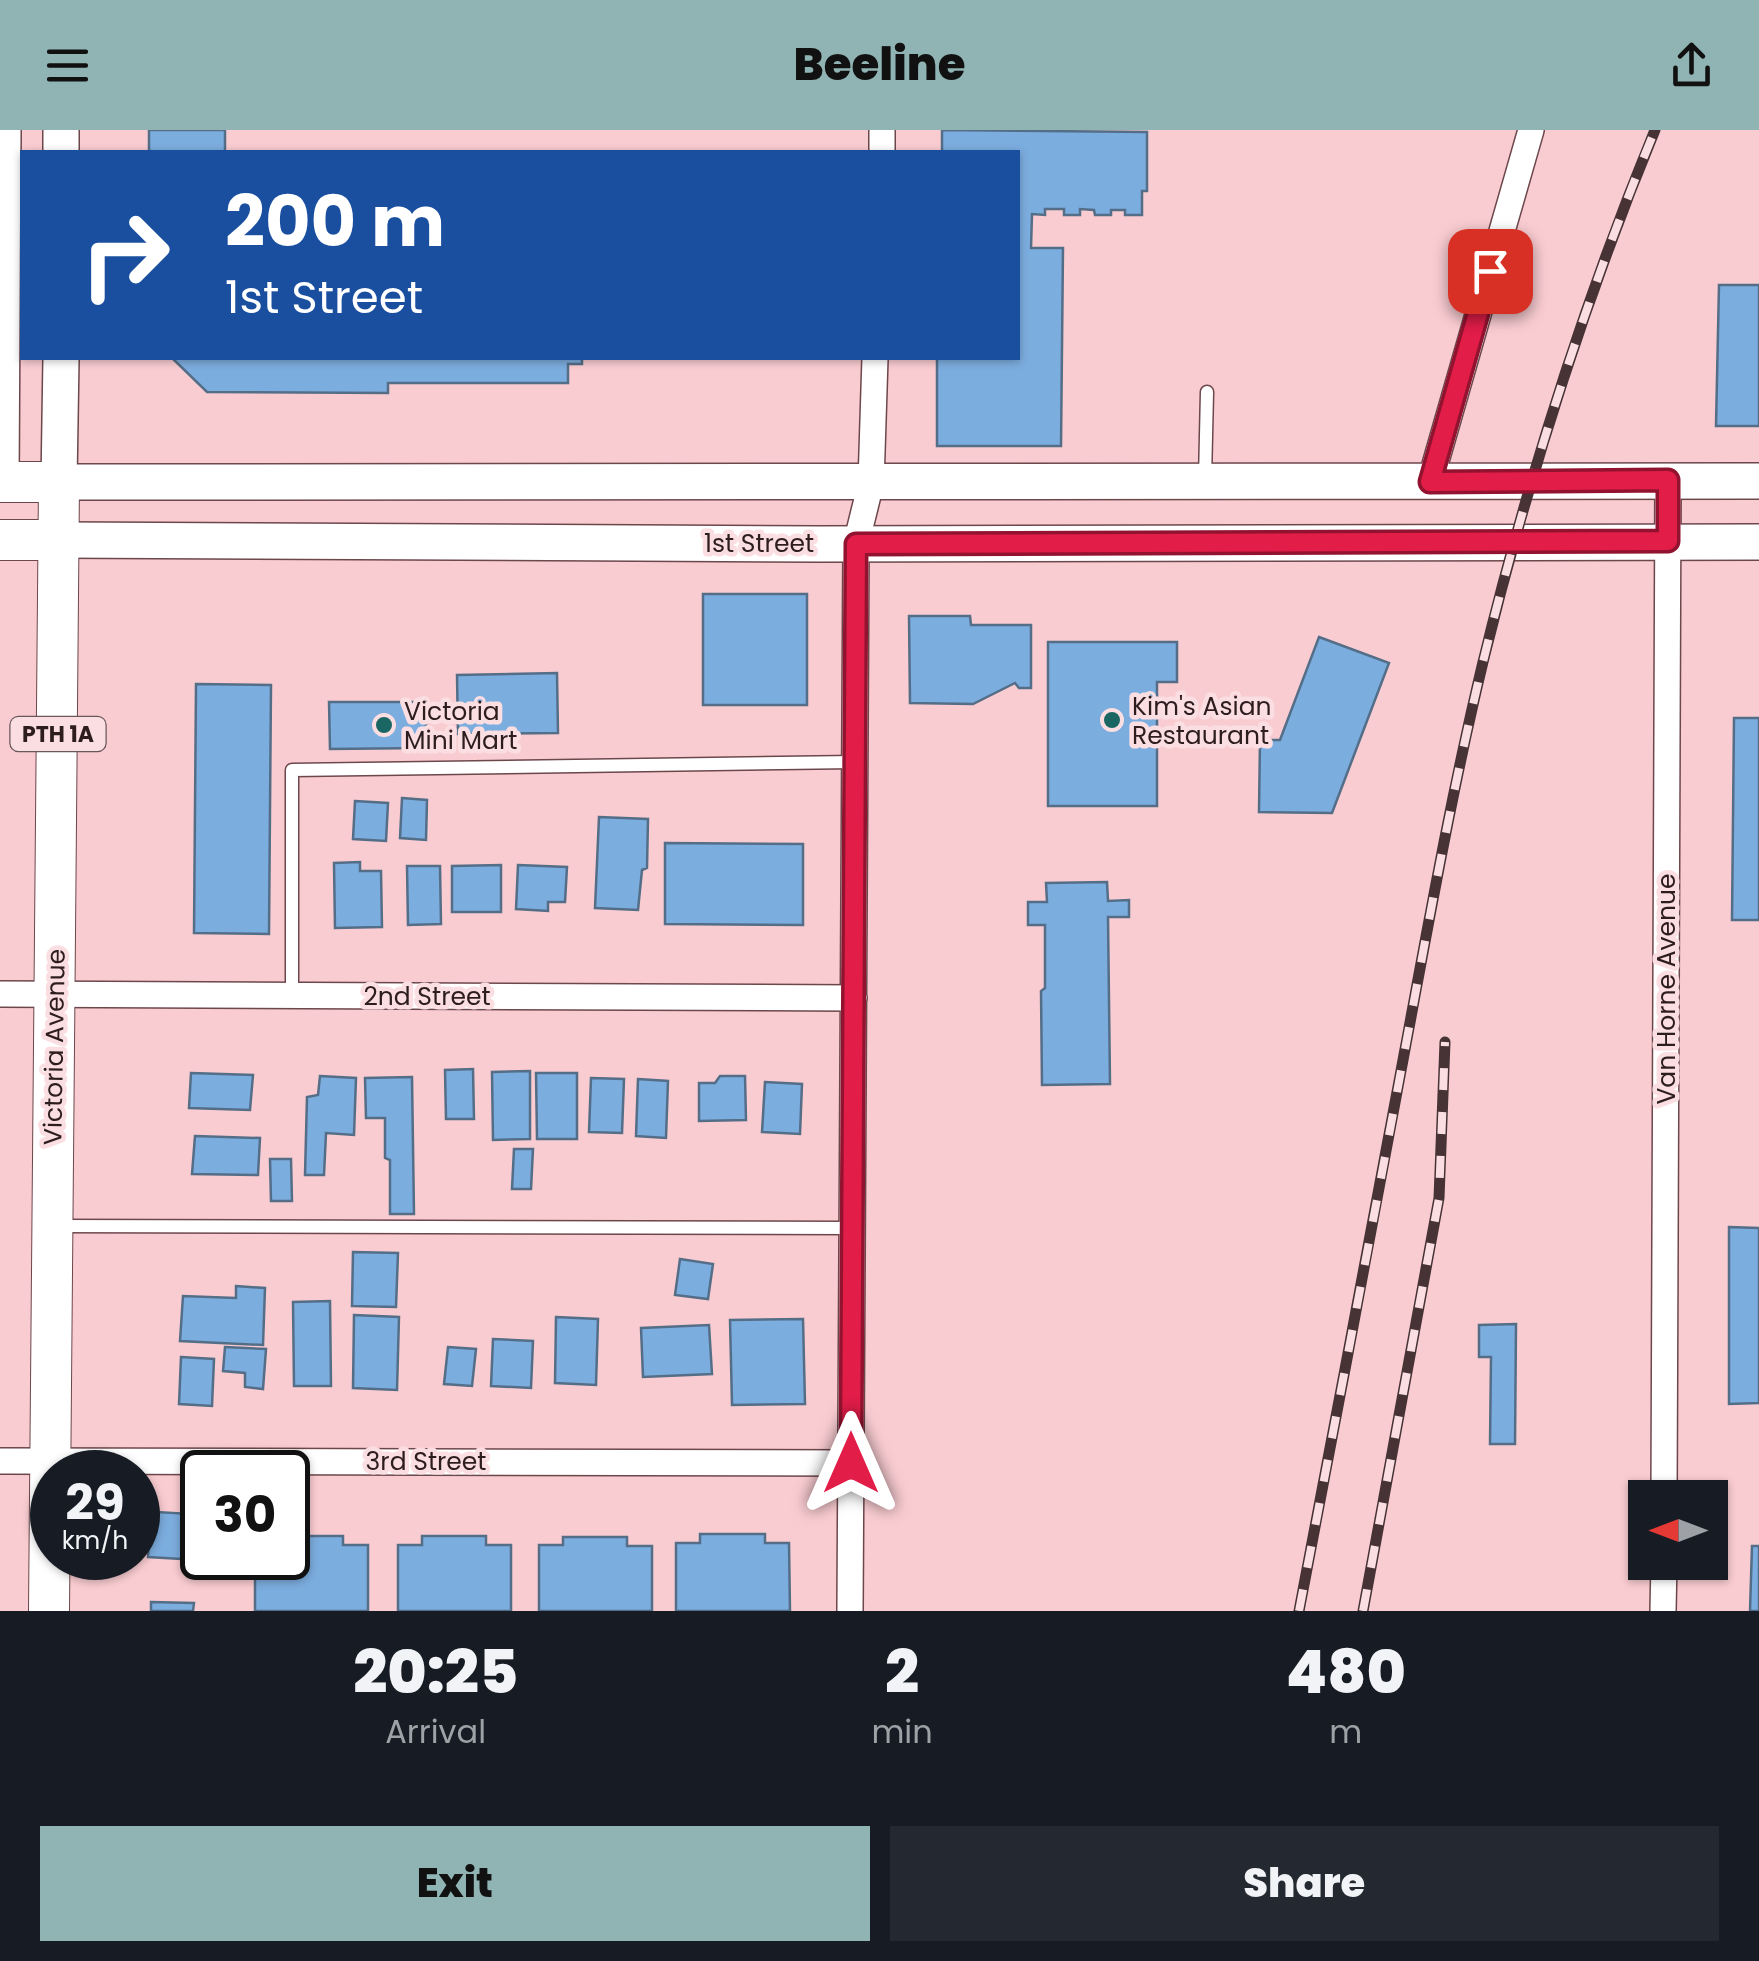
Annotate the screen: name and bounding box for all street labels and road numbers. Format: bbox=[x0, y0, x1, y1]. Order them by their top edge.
street label: 1st Street bbox=[704, 526, 814, 561]
road number: PTH 1A bbox=[10, 717, 106, 751]
street label: Van Horne Avenue bbox=[1649, 873, 1684, 1105]
street label: Victoria Avenue bbox=[35, 949, 74, 1145]
street label: 2nd Street bbox=[363, 979, 491, 1014]
street label: 3rd Street bbox=[366, 1444, 486, 1479]

